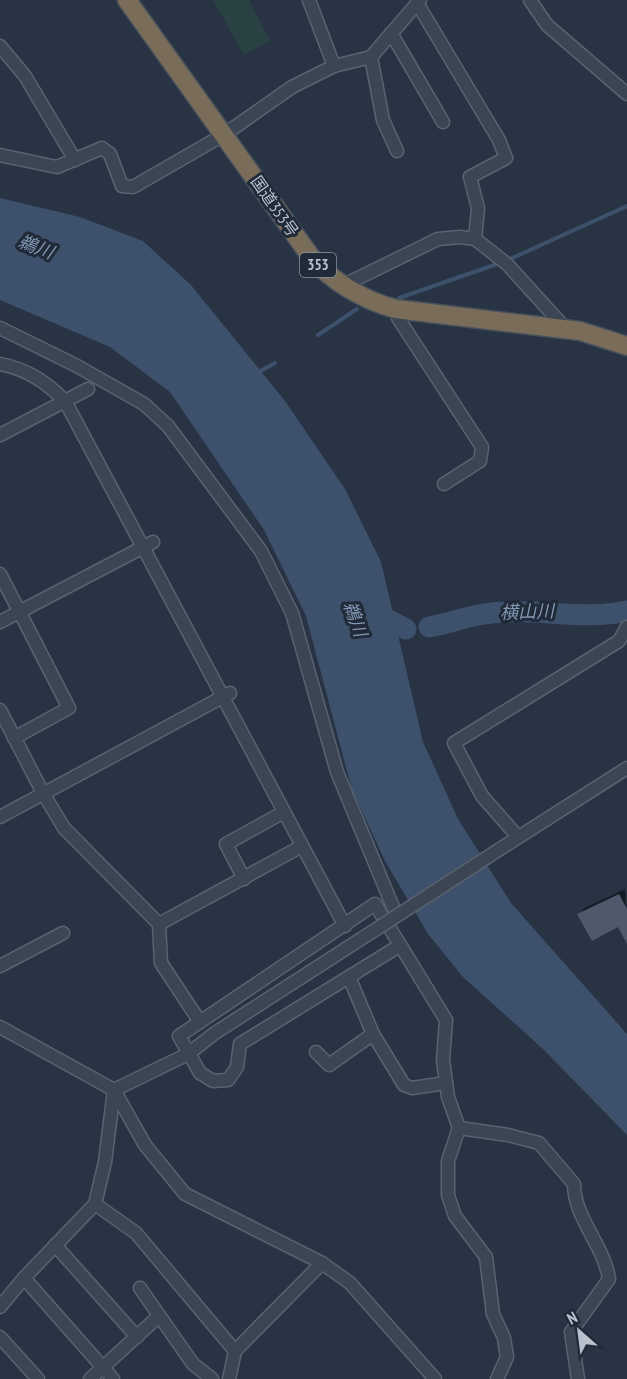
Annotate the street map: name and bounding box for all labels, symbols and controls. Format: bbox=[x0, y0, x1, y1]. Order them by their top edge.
street label: 国道353号 bbox=[247, 172, 303, 240]
water label: 鵜川 bbox=[15, 229, 59, 264]
road number: 353 bbox=[300, 253, 336, 277]
water label: 鵜川 bbox=[339, 598, 373, 642]
water label: 横山川 bbox=[500, 599, 556, 624]
north arrow bbox=[549, 1301, 609, 1361]
text: N bbox=[563, 1307, 580, 1329]

